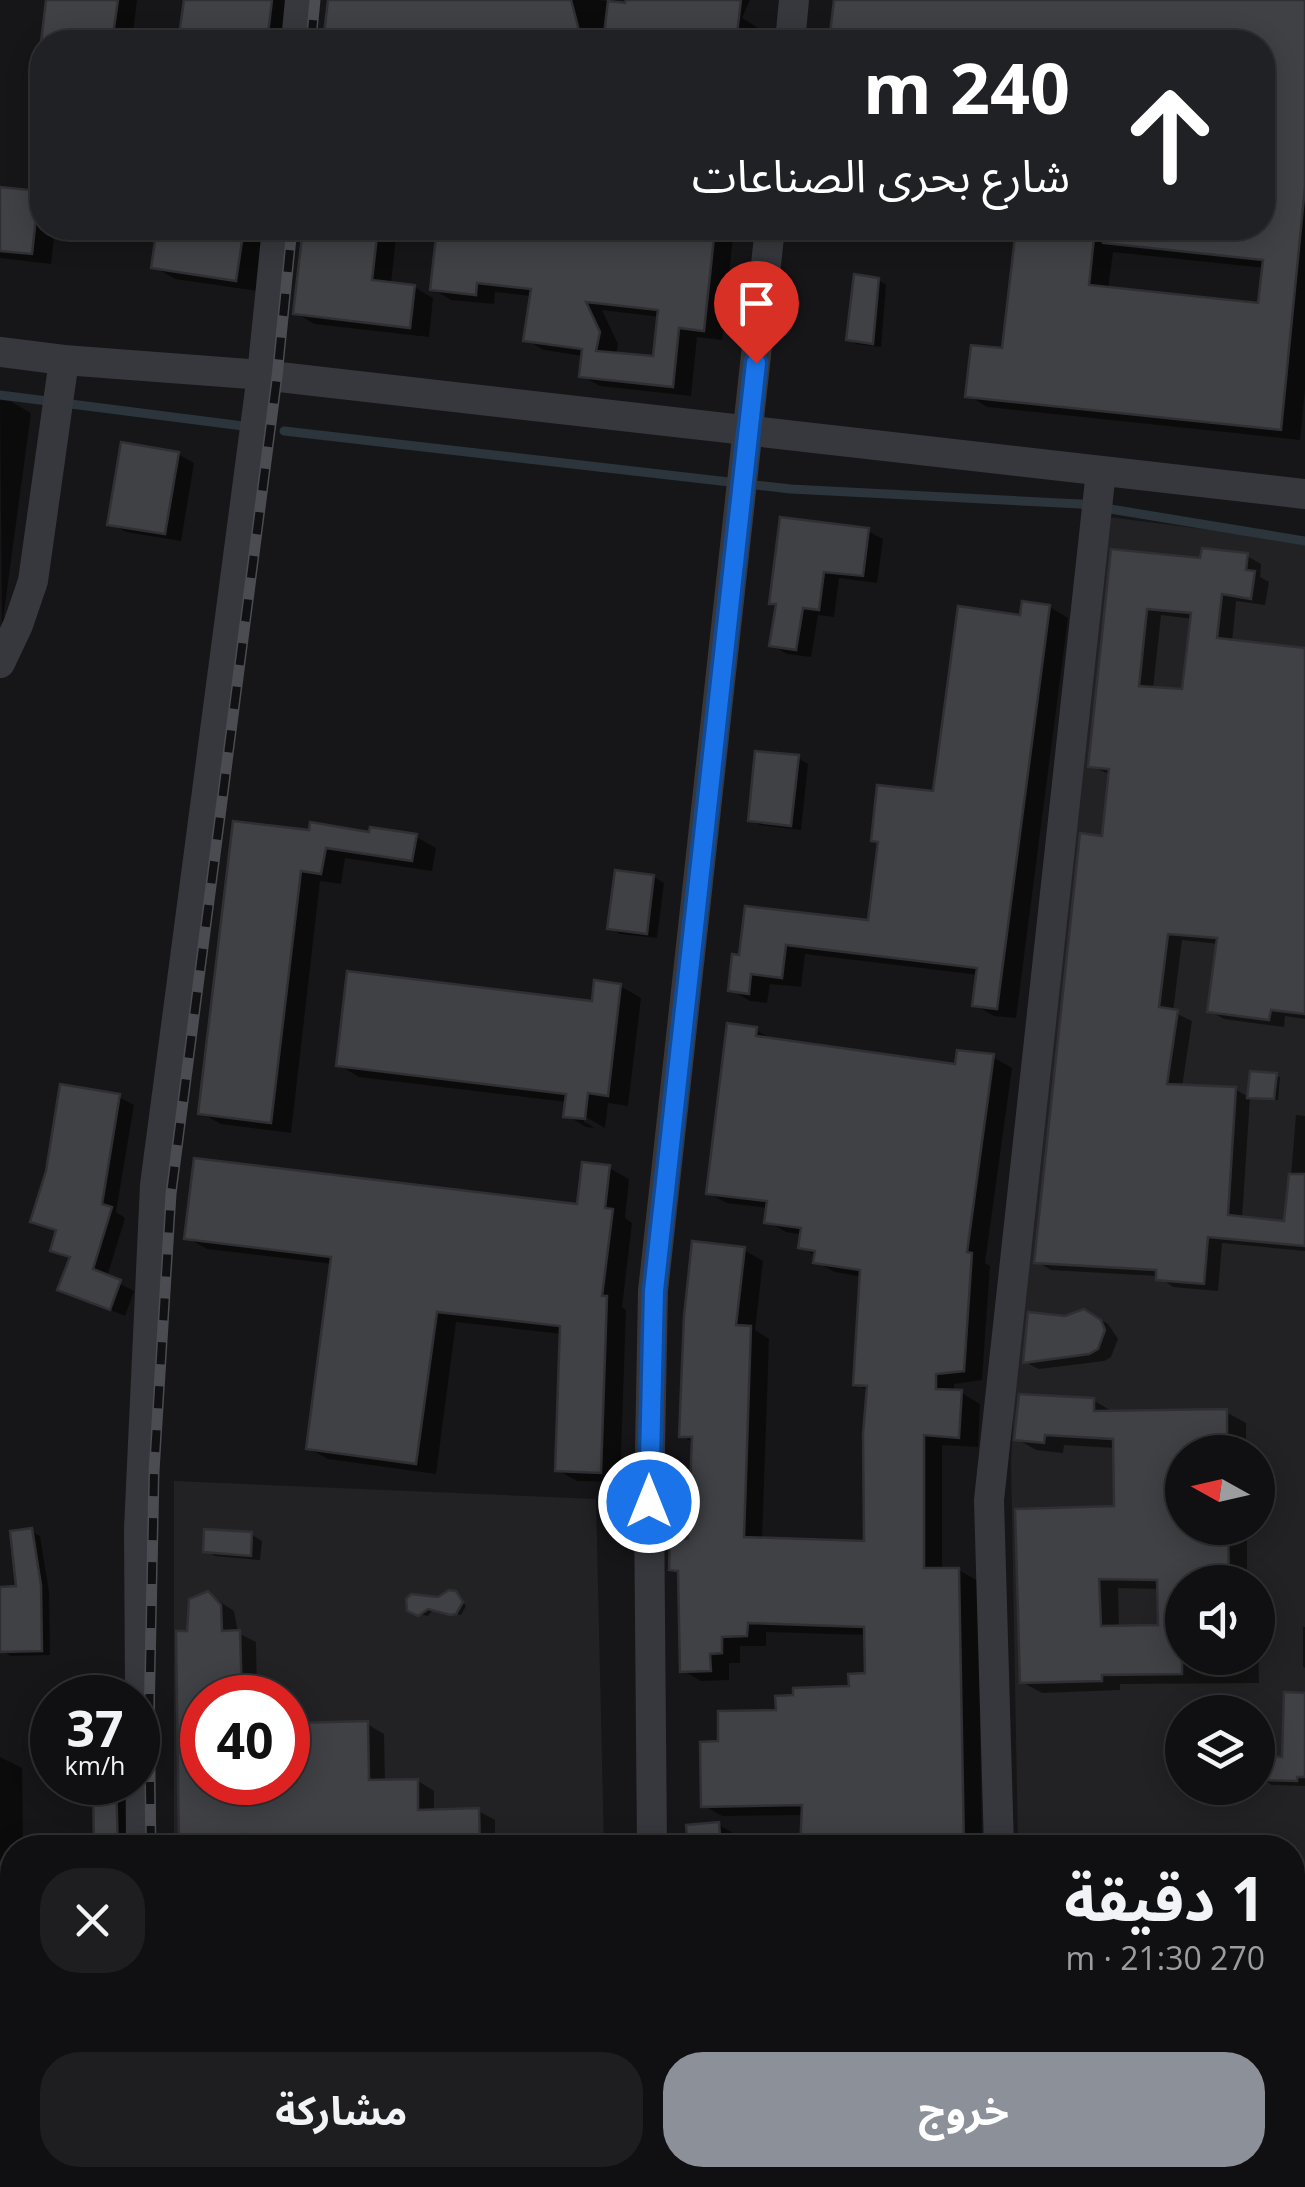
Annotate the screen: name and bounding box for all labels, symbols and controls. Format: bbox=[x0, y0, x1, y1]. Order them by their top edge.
text: 240 m bbox=[863, 39, 1070, 135]
icon: ahead bbox=[1105, 70, 1235, 200]
text: شارع بحرى الصناعات bbox=[692, 144, 1070, 205]
pin bbox=[714, 261, 799, 364]
icon: arrive bbox=[729, 276, 784, 331]
north arrow bbox=[1165, 1435, 1275, 1545]
map controls bbox=[1165, 1435, 1275, 1805]
position arrow bbox=[597, 1450, 701, 1554]
button: sound bbox=[1165, 1565, 1275, 1675]
speed limit sign: 40 bbox=[180, 1675, 310, 1805]
text: 37 bbox=[66, 1694, 124, 1762]
button: layers bbox=[1165, 1695, 1275, 1805]
text: km/h bbox=[65, 1748, 125, 1782]
text: 1 دقيقة bbox=[1064, 1857, 1265, 1939]
button: close bbox=[40, 1868, 145, 1973]
text: 270 m · 21:30 bbox=[1066, 1936, 1265, 1979]
button: مشاركة bbox=[40, 2052, 643, 2167]
button: خروج bbox=[663, 2052, 1265, 2167]

